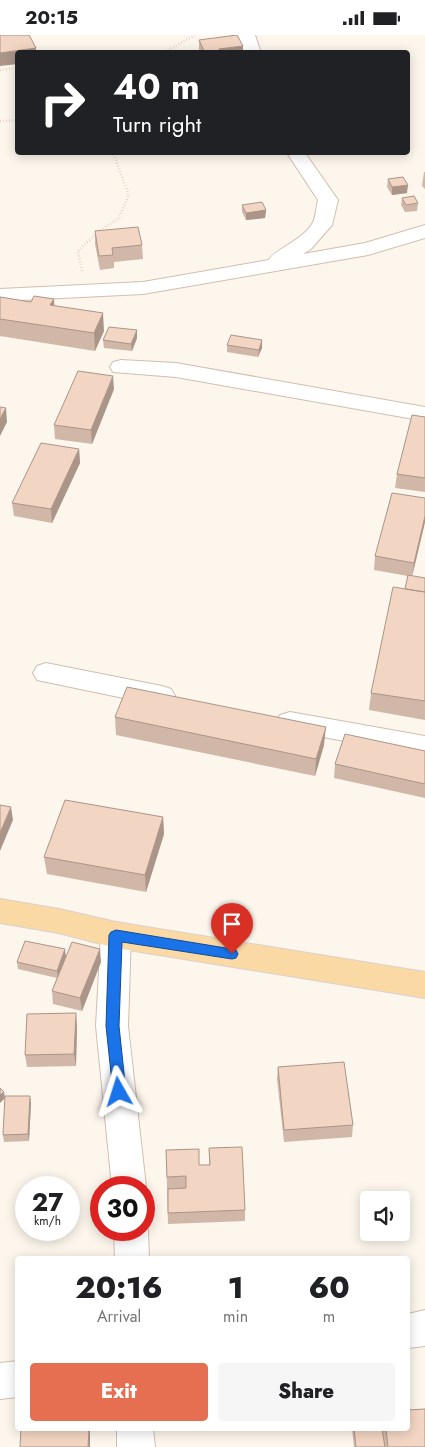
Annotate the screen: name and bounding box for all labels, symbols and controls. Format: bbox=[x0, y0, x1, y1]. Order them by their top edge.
text: 20:15 bbox=[25, 4, 78, 31]
text: 40 m bbox=[113, 62, 200, 112]
icon: right bbox=[30, 70, 95, 135]
text: Turn right bbox=[113, 108, 201, 140]
pin bbox=[211, 903, 253, 954]
icon: arrive bbox=[218, 910, 246, 938]
position arrow bbox=[92, 1065, 144, 1117]
speed limit sign: 30 bbox=[90, 1176, 155, 1241]
text: 27 bbox=[32, 1184, 63, 1220]
map controls bbox=[360, 1191, 410, 1241]
button: sound bbox=[360, 1191, 410, 1241]
text: km/h bbox=[34, 1212, 61, 1230]
text: 20:16 bbox=[75, 1266, 163, 1309]
text: 1 bbox=[228, 1266, 243, 1309]
text: 60 bbox=[308, 1266, 350, 1309]
text: Arrival bbox=[97, 1305, 141, 1328]
text: min bbox=[223, 1305, 248, 1328]
text: m bbox=[323, 1305, 335, 1328]
button: Exit bbox=[30, 1363, 208, 1421]
button: Share bbox=[218, 1363, 395, 1421]

